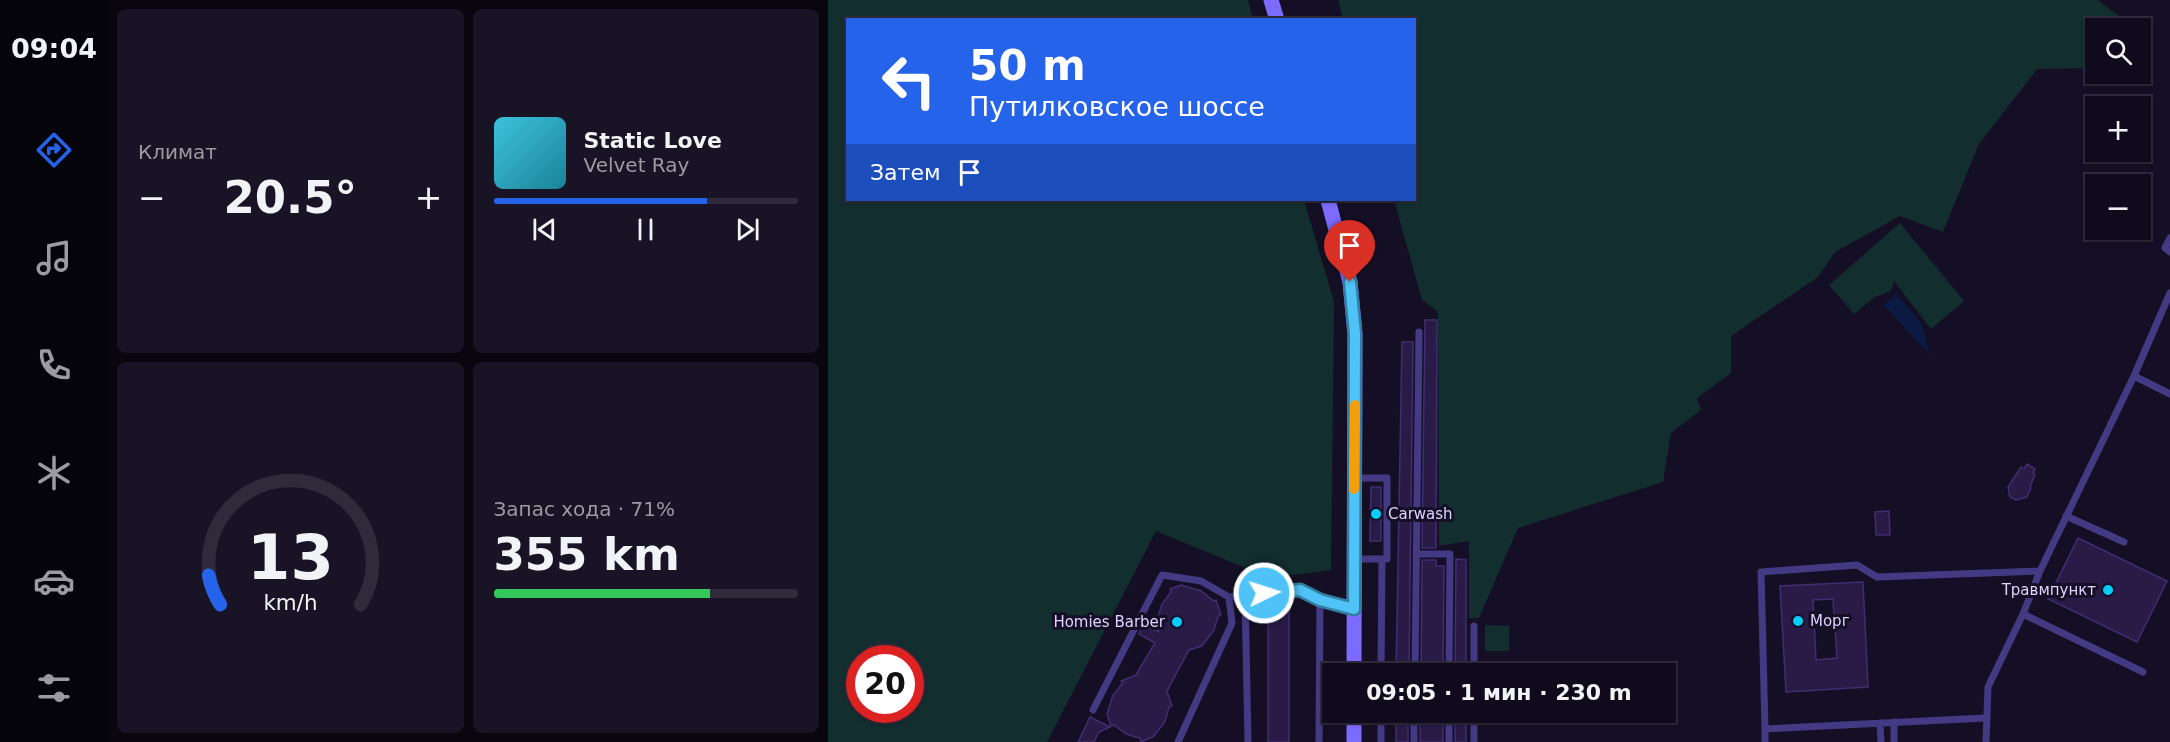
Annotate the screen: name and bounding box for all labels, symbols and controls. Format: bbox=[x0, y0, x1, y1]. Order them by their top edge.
map controls bbox=[2085, 18, 2151, 240]
button: search bbox=[2085, 18, 2151, 84]
text: 09:04 bbox=[11, 33, 97, 64]
text: 50 m bbox=[969, 41, 1086, 90]
icon: left bbox=[870, 42, 948, 120]
text: Путилковское шоссе bbox=[969, 91, 1265, 122]
button: + bbox=[2085, 96, 2151, 162]
text: Static Love bbox=[584, 128, 722, 153]
icon: directions bbox=[33, 129, 75, 171]
text: Климат bbox=[138, 140, 217, 164]
text: Velvet Ray bbox=[584, 153, 689, 177]
icon: arrive bbox=[953, 156, 986, 189]
text: Затем bbox=[870, 160, 941, 185]
text: 20.5° bbox=[223, 171, 357, 224]
button: − bbox=[2085, 174, 2151, 240]
text: − bbox=[138, 178, 166, 217]
text: + bbox=[415, 178, 443, 217]
icon: previous bbox=[528, 213, 561, 246]
icon: pause bbox=[629, 213, 662, 246]
icon: next bbox=[731, 213, 764, 246]
pin bbox=[1324, 220, 1375, 282]
icon: arrive bbox=[1333, 229, 1366, 262]
icon: music bbox=[33, 237, 75, 279]
icon: phone bbox=[33, 344, 75, 386]
icon: climate bbox=[33, 452, 75, 494]
text: Запас хода · 71% bbox=[494, 497, 675, 521]
place label: Carwash bbox=[1388, 505, 1453, 523]
marker: Carwash bbox=[1369, 507, 1383, 521]
text: 13 bbox=[247, 521, 334, 594]
text: 355 km bbox=[494, 528, 680, 581]
icon: car bbox=[33, 560, 75, 602]
position arrow bbox=[1232, 561, 1296, 625]
place label: Травмпункт bbox=[2001, 581, 2096, 599]
marker: Травмпункт bbox=[2101, 583, 2115, 597]
text: km/h bbox=[263, 590, 317, 615]
place label: Морг bbox=[1810, 612, 1850, 630]
place label: Homies Barber bbox=[1053, 613, 1166, 631]
marker: Морг bbox=[1791, 614, 1805, 628]
marker: Homies Barber bbox=[1170, 615, 1184, 629]
speed limit sign: 20 bbox=[846, 645, 924, 723]
icon: filters bbox=[33, 667, 75, 709]
text: 09:05 · 1 мин · 230 m bbox=[1366, 680, 1632, 705]

